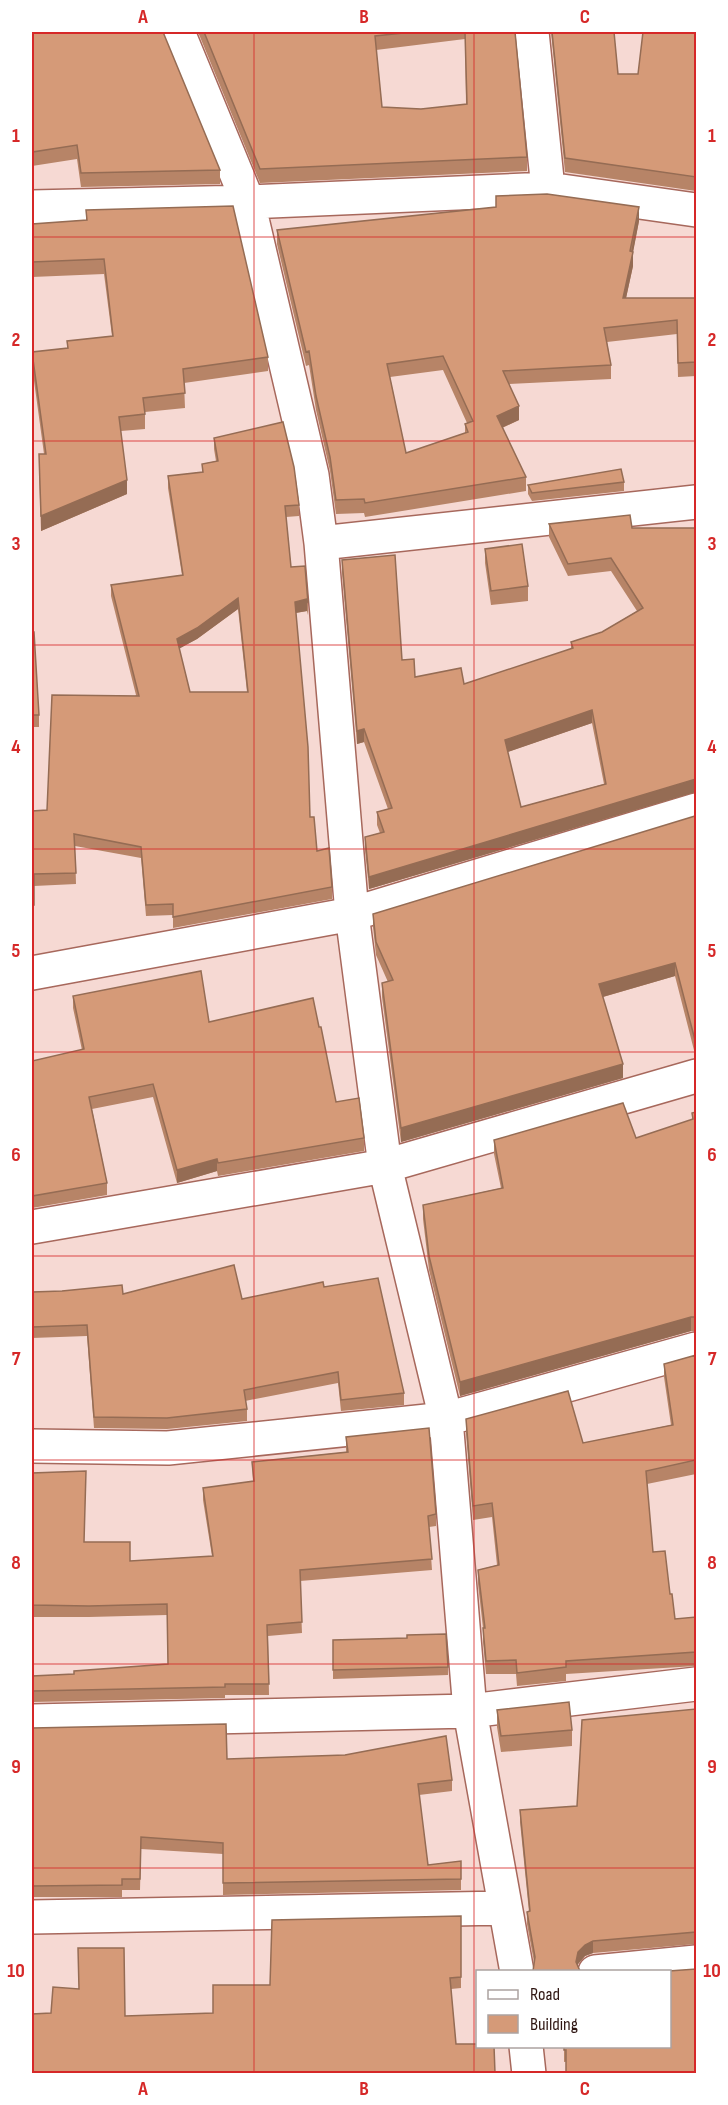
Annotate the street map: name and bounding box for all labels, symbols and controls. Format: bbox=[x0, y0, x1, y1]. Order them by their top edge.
text: A bbox=[137, 5, 148, 29]
text: B bbox=[359, 5, 369, 29]
text: C bbox=[580, 5, 590, 29]
text: 1 bbox=[12, 124, 20, 148]
text: 1 bbox=[708, 124, 716, 148]
text: 2 bbox=[12, 328, 20, 352]
text: 2 bbox=[708, 328, 716, 352]
text: 3 bbox=[12, 532, 21, 556]
text: 3 bbox=[708, 532, 717, 556]
text: 4 bbox=[11, 735, 21, 759]
text: 4 bbox=[707, 735, 717, 759]
text: 5 bbox=[12, 939, 21, 963]
text: 5 bbox=[708, 939, 717, 963]
text: 6 bbox=[11, 1143, 21, 1167]
text: 6 bbox=[707, 1143, 717, 1167]
text: 7 bbox=[12, 1347, 21, 1371]
text: 7 bbox=[708, 1347, 717, 1371]
text: 8 bbox=[11, 1551, 21, 1575]
text: 8 bbox=[707, 1551, 717, 1575]
text: 9 bbox=[11, 1755, 21, 1779]
text: 9 bbox=[707, 1755, 717, 1779]
text: 10 bbox=[7, 1959, 25, 1983]
text: 10 bbox=[703, 1959, 721, 1983]
legend bbox=[476, 1970, 671, 2048]
text: Road bbox=[530, 1984, 560, 2005]
text: Building bbox=[530, 2014, 578, 2035]
text: A bbox=[137, 2077, 148, 2101]
text: B bbox=[359, 2077, 369, 2101]
text: C bbox=[580, 2077, 590, 2101]

